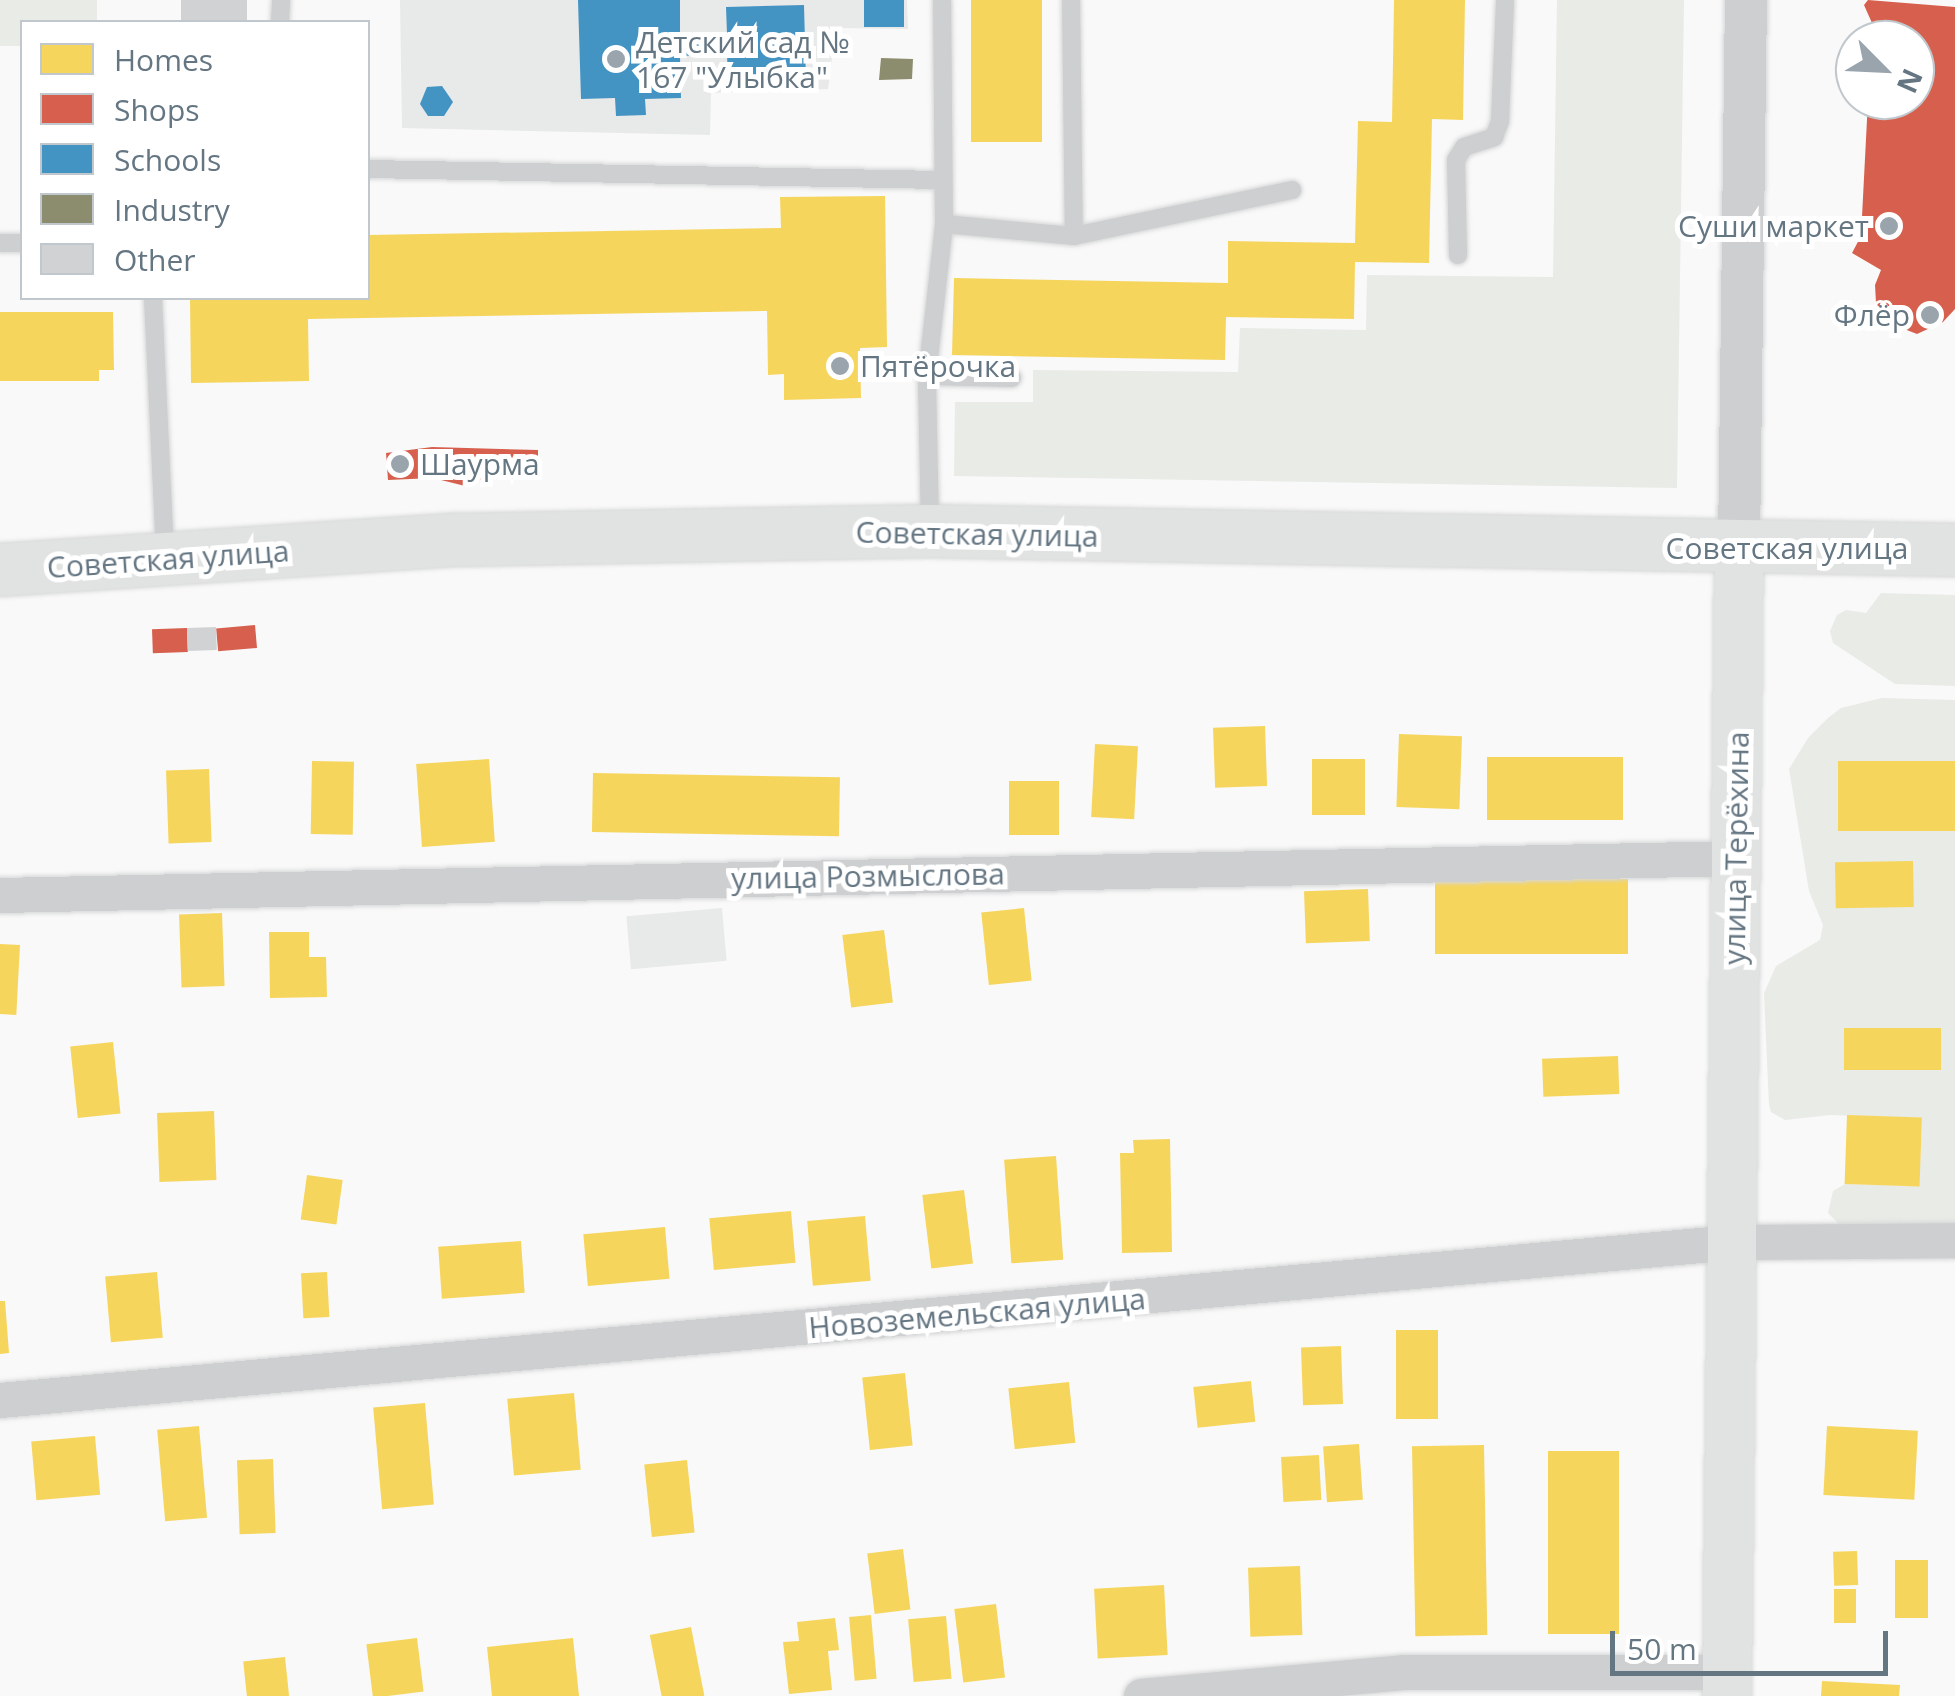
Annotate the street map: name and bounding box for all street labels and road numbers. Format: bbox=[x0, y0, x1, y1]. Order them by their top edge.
street label: Советская улица bbox=[855, 514, 1099, 554]
street label: Советская улица bbox=[1666, 530, 1908, 566]
street label: Советская улица bbox=[46, 533, 290, 585]
street label: улица Терёхина bbox=[1716, 731, 1756, 965]
street label: улица Розмыслова bbox=[731, 856, 1005, 896]
street label: Новоземельская улица bbox=[807, 1280, 1147, 1346]

